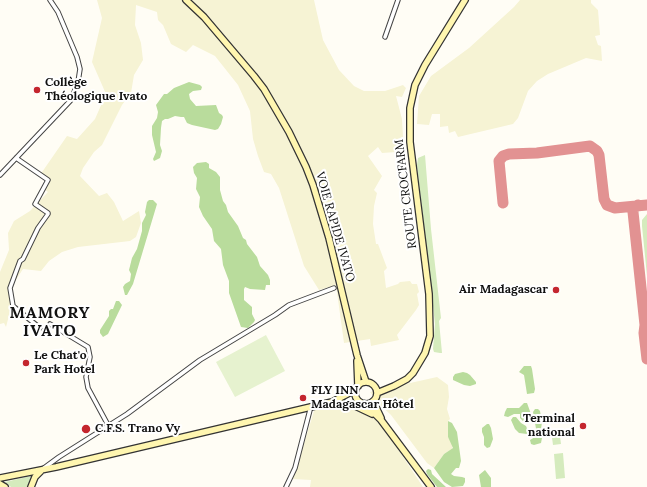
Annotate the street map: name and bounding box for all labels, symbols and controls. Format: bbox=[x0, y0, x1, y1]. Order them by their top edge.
place label: Collège Théologique Ivato bbox=[45, 76, 147, 104]
marker: Collège Théologique Ivato bbox=[32, 85, 42, 95]
street label: ROUTE CROCFARM bbox=[392, 138, 420, 250]
street label: VOIE RAPIDE IVATO bbox=[312, 170, 358, 284]
place label: Air Madagascar bbox=[459, 283, 548, 297]
marker: Air Madagascar bbox=[551, 285, 561, 295]
district label: MAMORY IVATO bbox=[9, 303, 91, 341]
place label: Le Chat'o Park Hotel bbox=[34, 349, 95, 377]
marker: Le Chat'o Park Hotel bbox=[21, 358, 31, 368]
place label: FLY INN Madagascar Hôtel bbox=[311, 384, 414, 412]
marker: FLY INN Madagascar Hôtel bbox=[298, 393, 308, 403]
place label: Terminal national bbox=[523, 412, 575, 440]
marker: Terminal national bbox=[578, 421, 588, 431]
place label: C.F.S. Trano Vy bbox=[95, 422, 180, 436]
marker: C.F.S. Trano Vy bbox=[80, 423, 92, 435]

